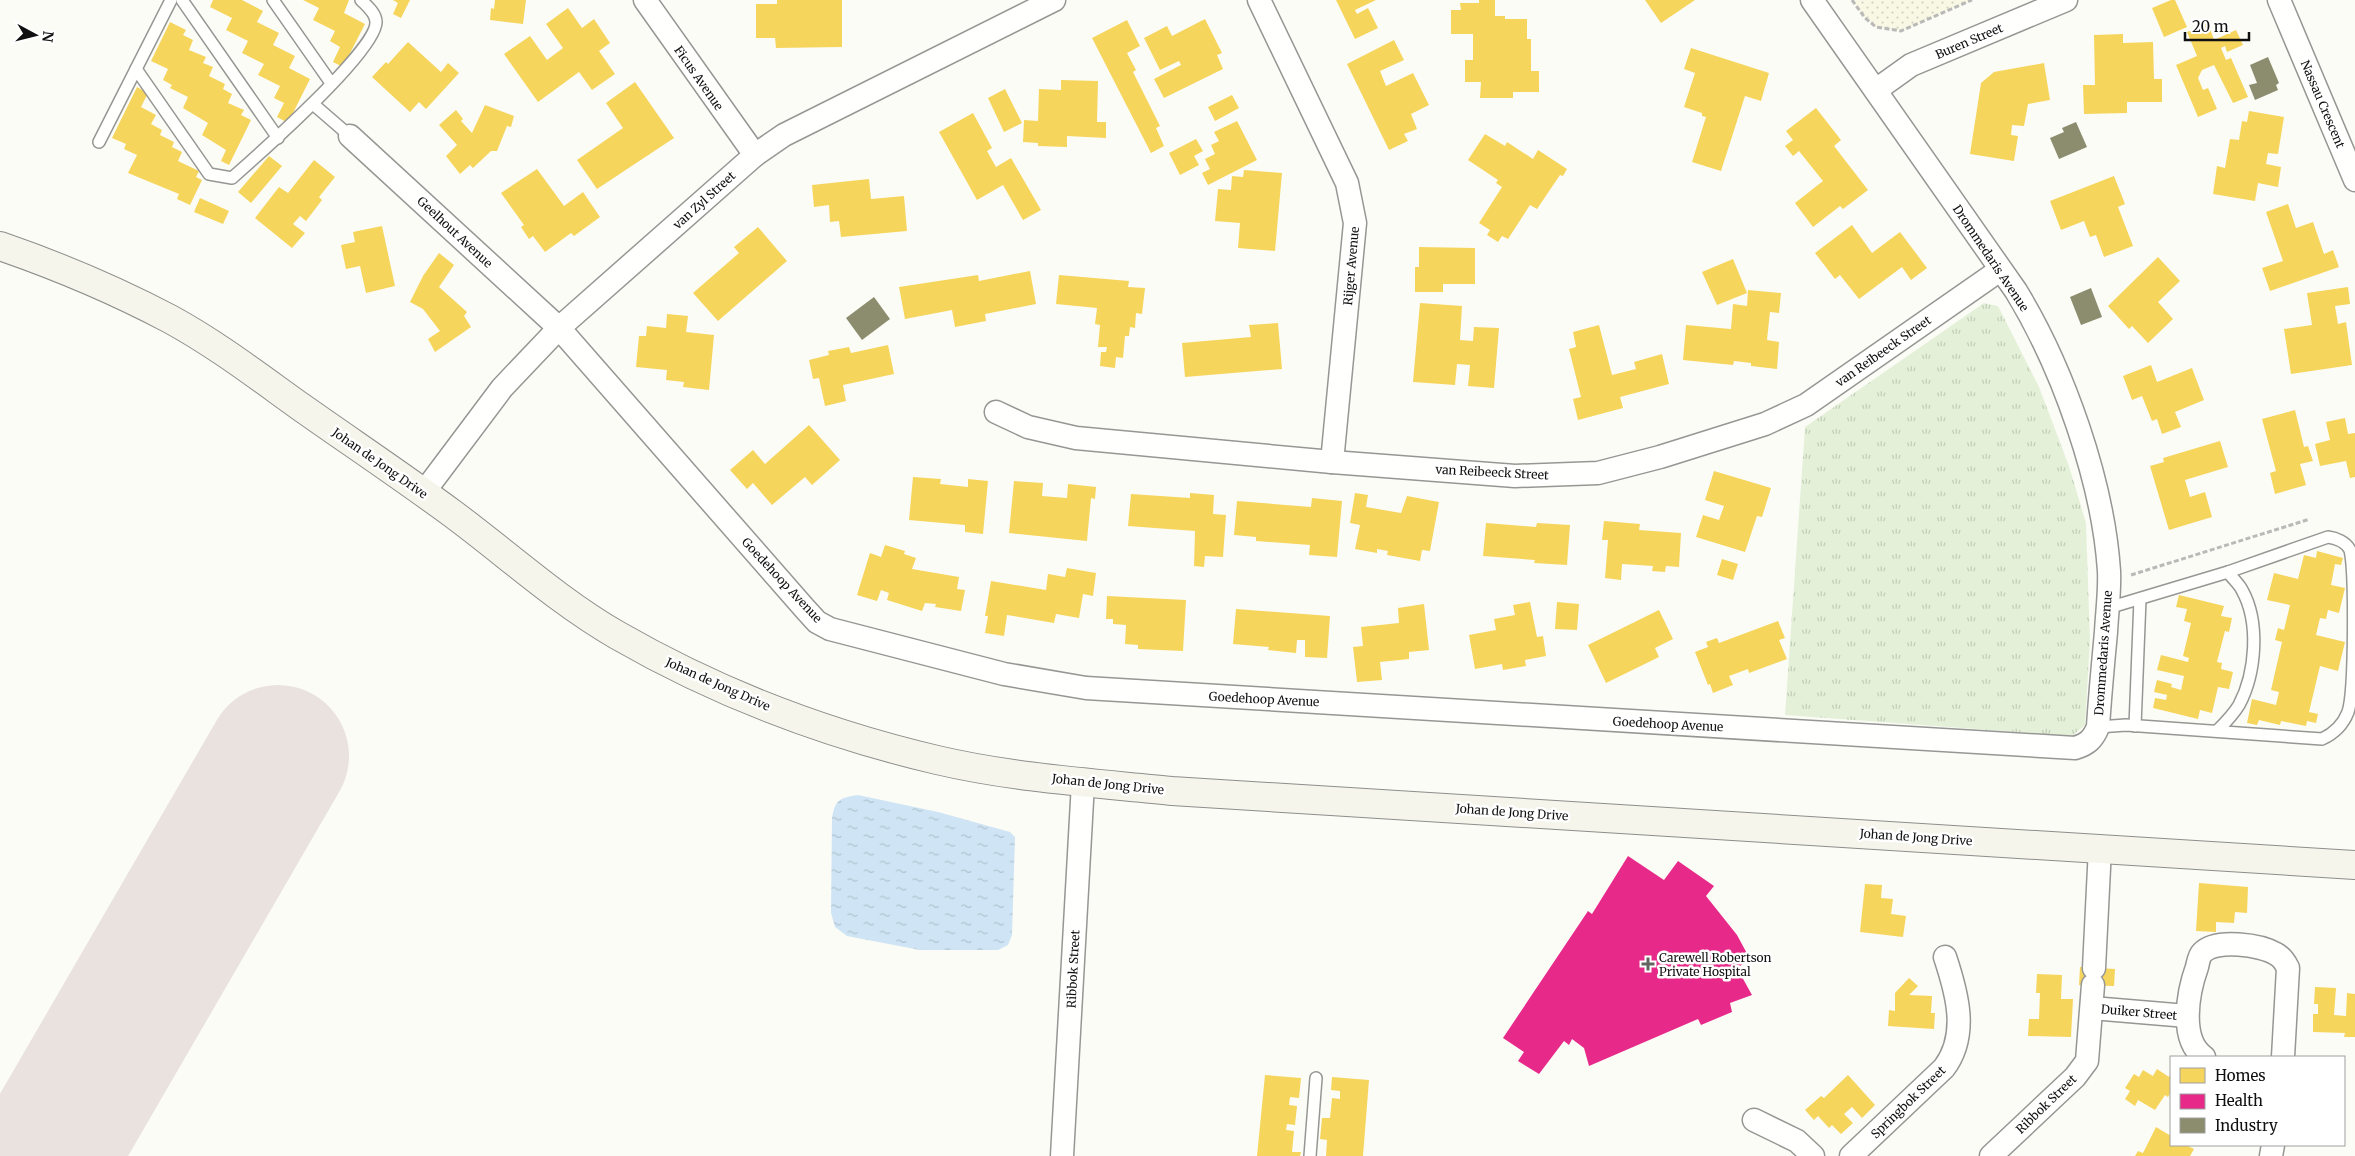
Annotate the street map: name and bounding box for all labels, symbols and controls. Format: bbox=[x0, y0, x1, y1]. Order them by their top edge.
north arrow bbox=[10, 10, 60, 60]
scale bar bbox=[2185, 10, 2249, 42]
text: 20 m bbox=[2192, 17, 2229, 36]
street label: Buren Street bbox=[1933, 20, 2005, 62]
text: N bbox=[38, 30, 58, 43]
street label: Ficus Avenue bbox=[671, 43, 727, 113]
street label: Nassau Crescent bbox=[2298, 58, 2348, 150]
street label: van Zyl Street bbox=[669, 168, 739, 233]
street label: Geelhout Avenue bbox=[414, 193, 496, 271]
street label: Drommedaris Avenue bbox=[1950, 202, 2032, 314]
street label: Rijger Avenue bbox=[1340, 226, 1362, 306]
street label: van Reibeeck Street bbox=[1831, 312, 1934, 390]
street label: Johan de Jong Drive bbox=[329, 424, 430, 501]
street label: van Reibeeck Street bbox=[1434, 461, 1549, 482]
street label: Goedehoop Avenue bbox=[739, 534, 825, 626]
street label: Drommedaris Avenue bbox=[2091, 590, 2115, 716]
street label: Johan de Jong Drive bbox=[663, 654, 773, 714]
street label: Goedehoop Avenue bbox=[1208, 689, 1320, 709]
street label: Goedehoop Avenue bbox=[1612, 714, 1724, 734]
street label: Johan de Jong Drive bbox=[1050, 771, 1165, 797]
street label: Johan de Jong Drive bbox=[1454, 801, 1569, 823]
street label: Johan de Jong Drive bbox=[1858, 826, 1973, 848]
street label: Ribbok Street bbox=[1063, 929, 1083, 1009]
place label: Carewell Robertson Private Hospital bbox=[1659, 950, 1772, 979]
marker: Carewell Robertson Private Hospital bbox=[1641, 957, 1655, 971]
street label: Duiker Street bbox=[2100, 1001, 2178, 1023]
legend bbox=[2170, 1056, 2345, 1146]
street label: Springbok Street bbox=[1868, 1062, 1949, 1141]
text: Homes bbox=[2215, 1066, 2266, 1085]
street label: Ribbok Street bbox=[2013, 1071, 2080, 1137]
text: Health bbox=[2215, 1091, 2263, 1110]
text: Industry bbox=[2215, 1116, 2278, 1135]

